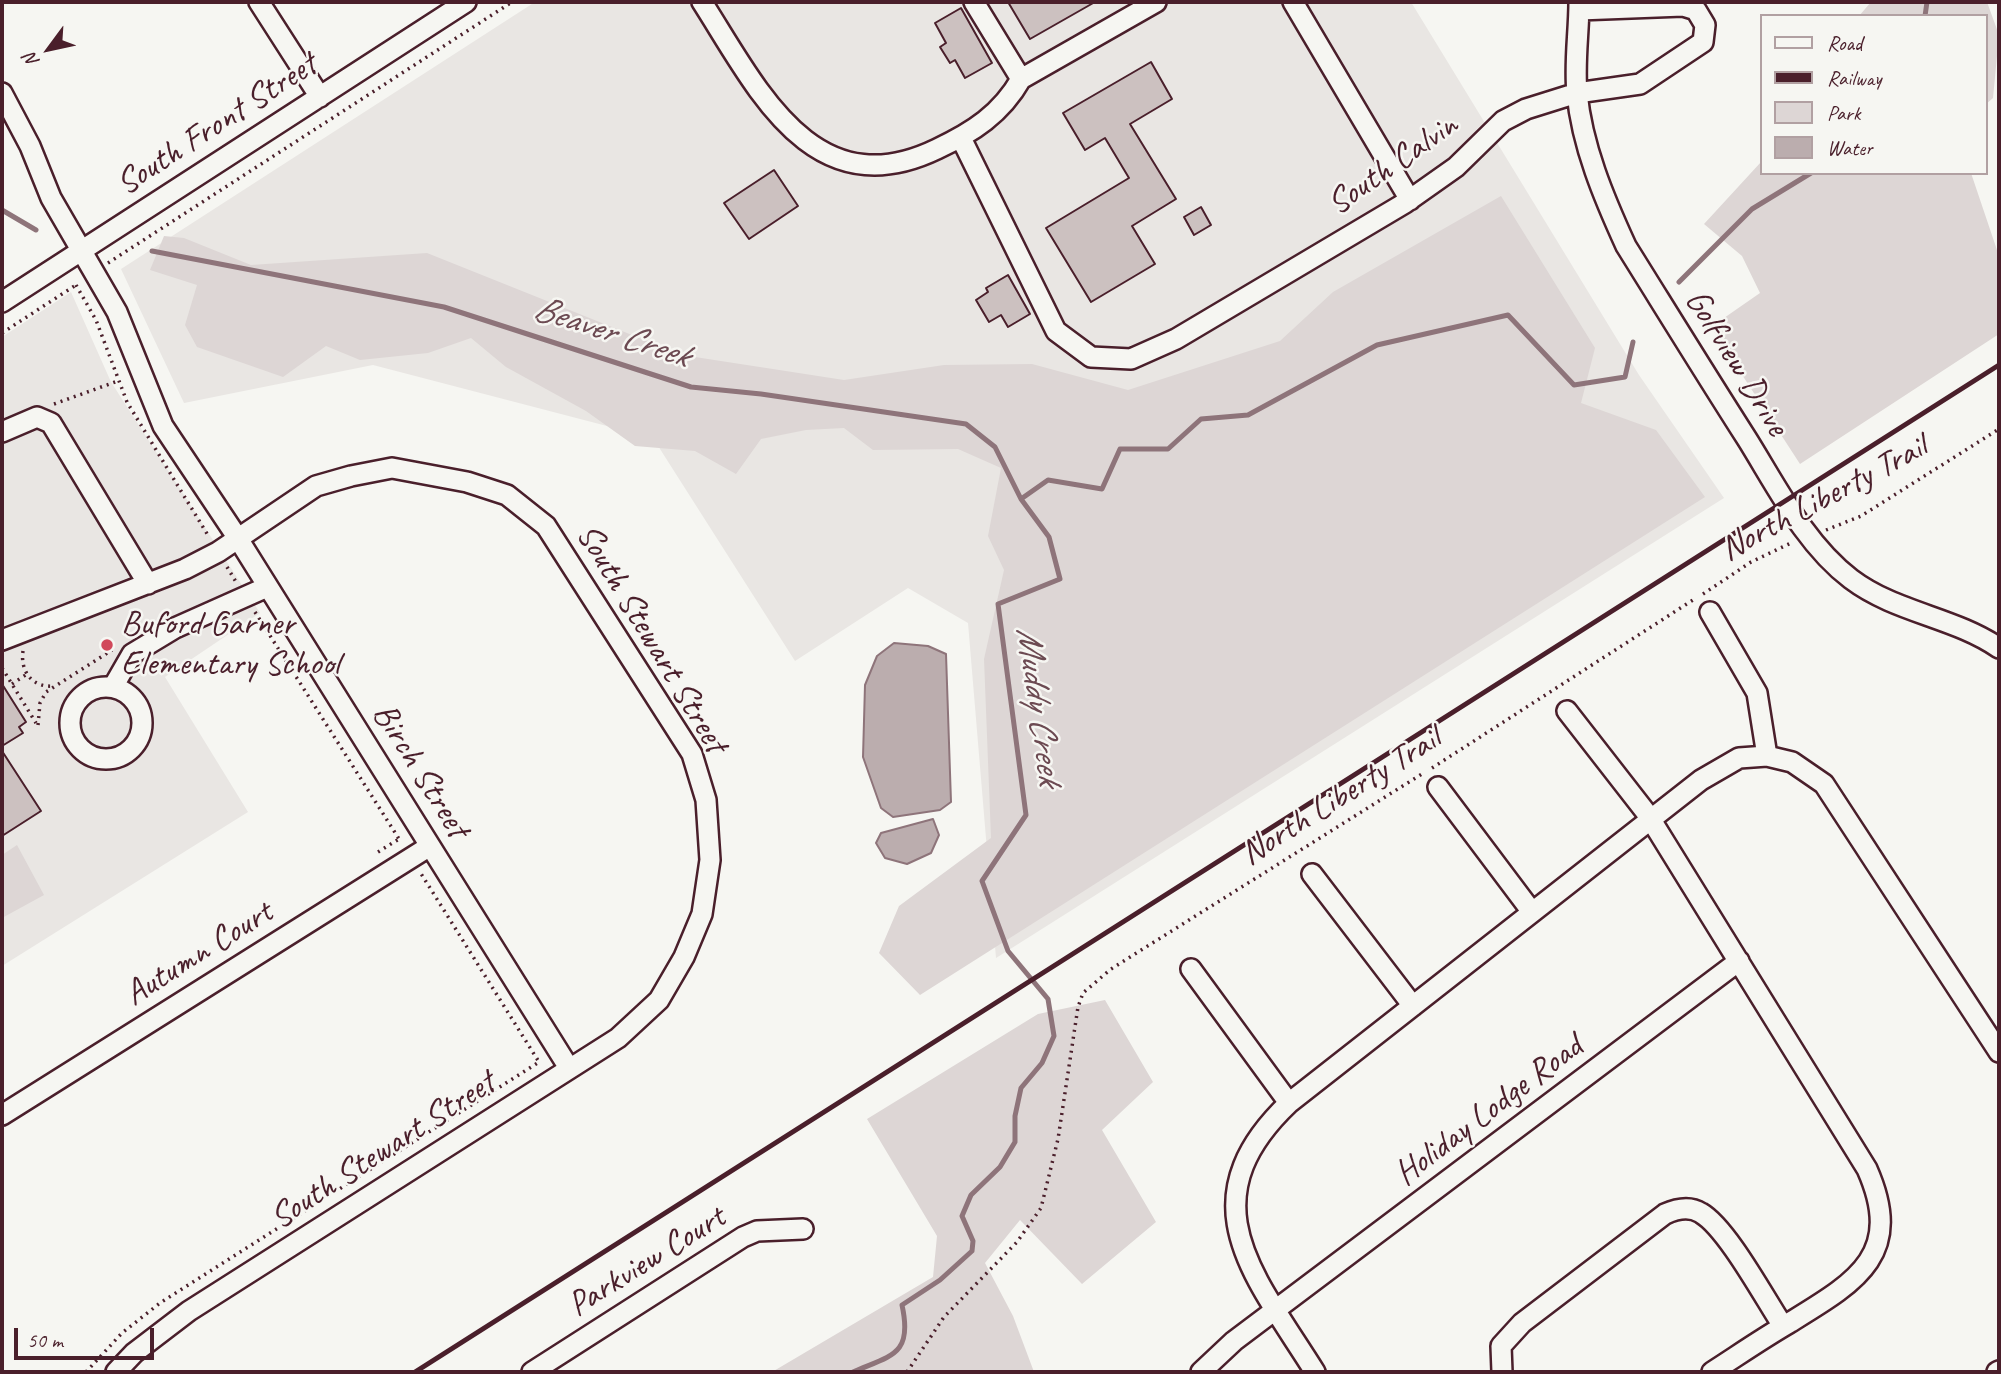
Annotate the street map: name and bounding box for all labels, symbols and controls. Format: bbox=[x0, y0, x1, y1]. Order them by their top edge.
north arrow bbox=[14, 14, 84, 84]
legend bbox=[1759, 14, 1987, 175]
text: Road bbox=[1827, 30, 1862, 56]
street label: South Front Street bbox=[109, 45, 325, 205]
text: N bbox=[18, 49, 45, 72]
text: Railway bbox=[1827, 65, 1881, 91]
text: Park bbox=[1827, 100, 1860, 126]
street label: South Calvin bbox=[1320, 105, 1466, 225]
text: Water bbox=[1827, 135, 1873, 161]
street label: Golfview Drive bbox=[1675, 282, 1797, 444]
water label: Beaver Creek bbox=[528, 287, 694, 379]
street label: North Liberty Trail bbox=[1713, 427, 1935, 571]
street label: South Stewart Street bbox=[566, 517, 736, 761]
place label: Buford Garner Elementary School bbox=[121, 604, 340, 686]
water label: Muddy Creek bbox=[1005, 624, 1071, 788]
marker: Buford Garner Elementary School bbox=[99, 637, 115, 653]
street label: Birch Street bbox=[362, 696, 478, 846]
street label: North Liberty Trail bbox=[1233, 719, 1449, 875]
street label: Autumn Court bbox=[117, 892, 281, 1016]
street label: Holiday Lodge Road bbox=[1387, 1027, 1591, 1195]
street label: South Stewart Street bbox=[263, 1063, 503, 1239]
street label: Parkview Court bbox=[561, 1197, 733, 1327]
scale bar bbox=[18, 1314, 158, 1358]
text: 50 m bbox=[27, 1327, 63, 1353]

